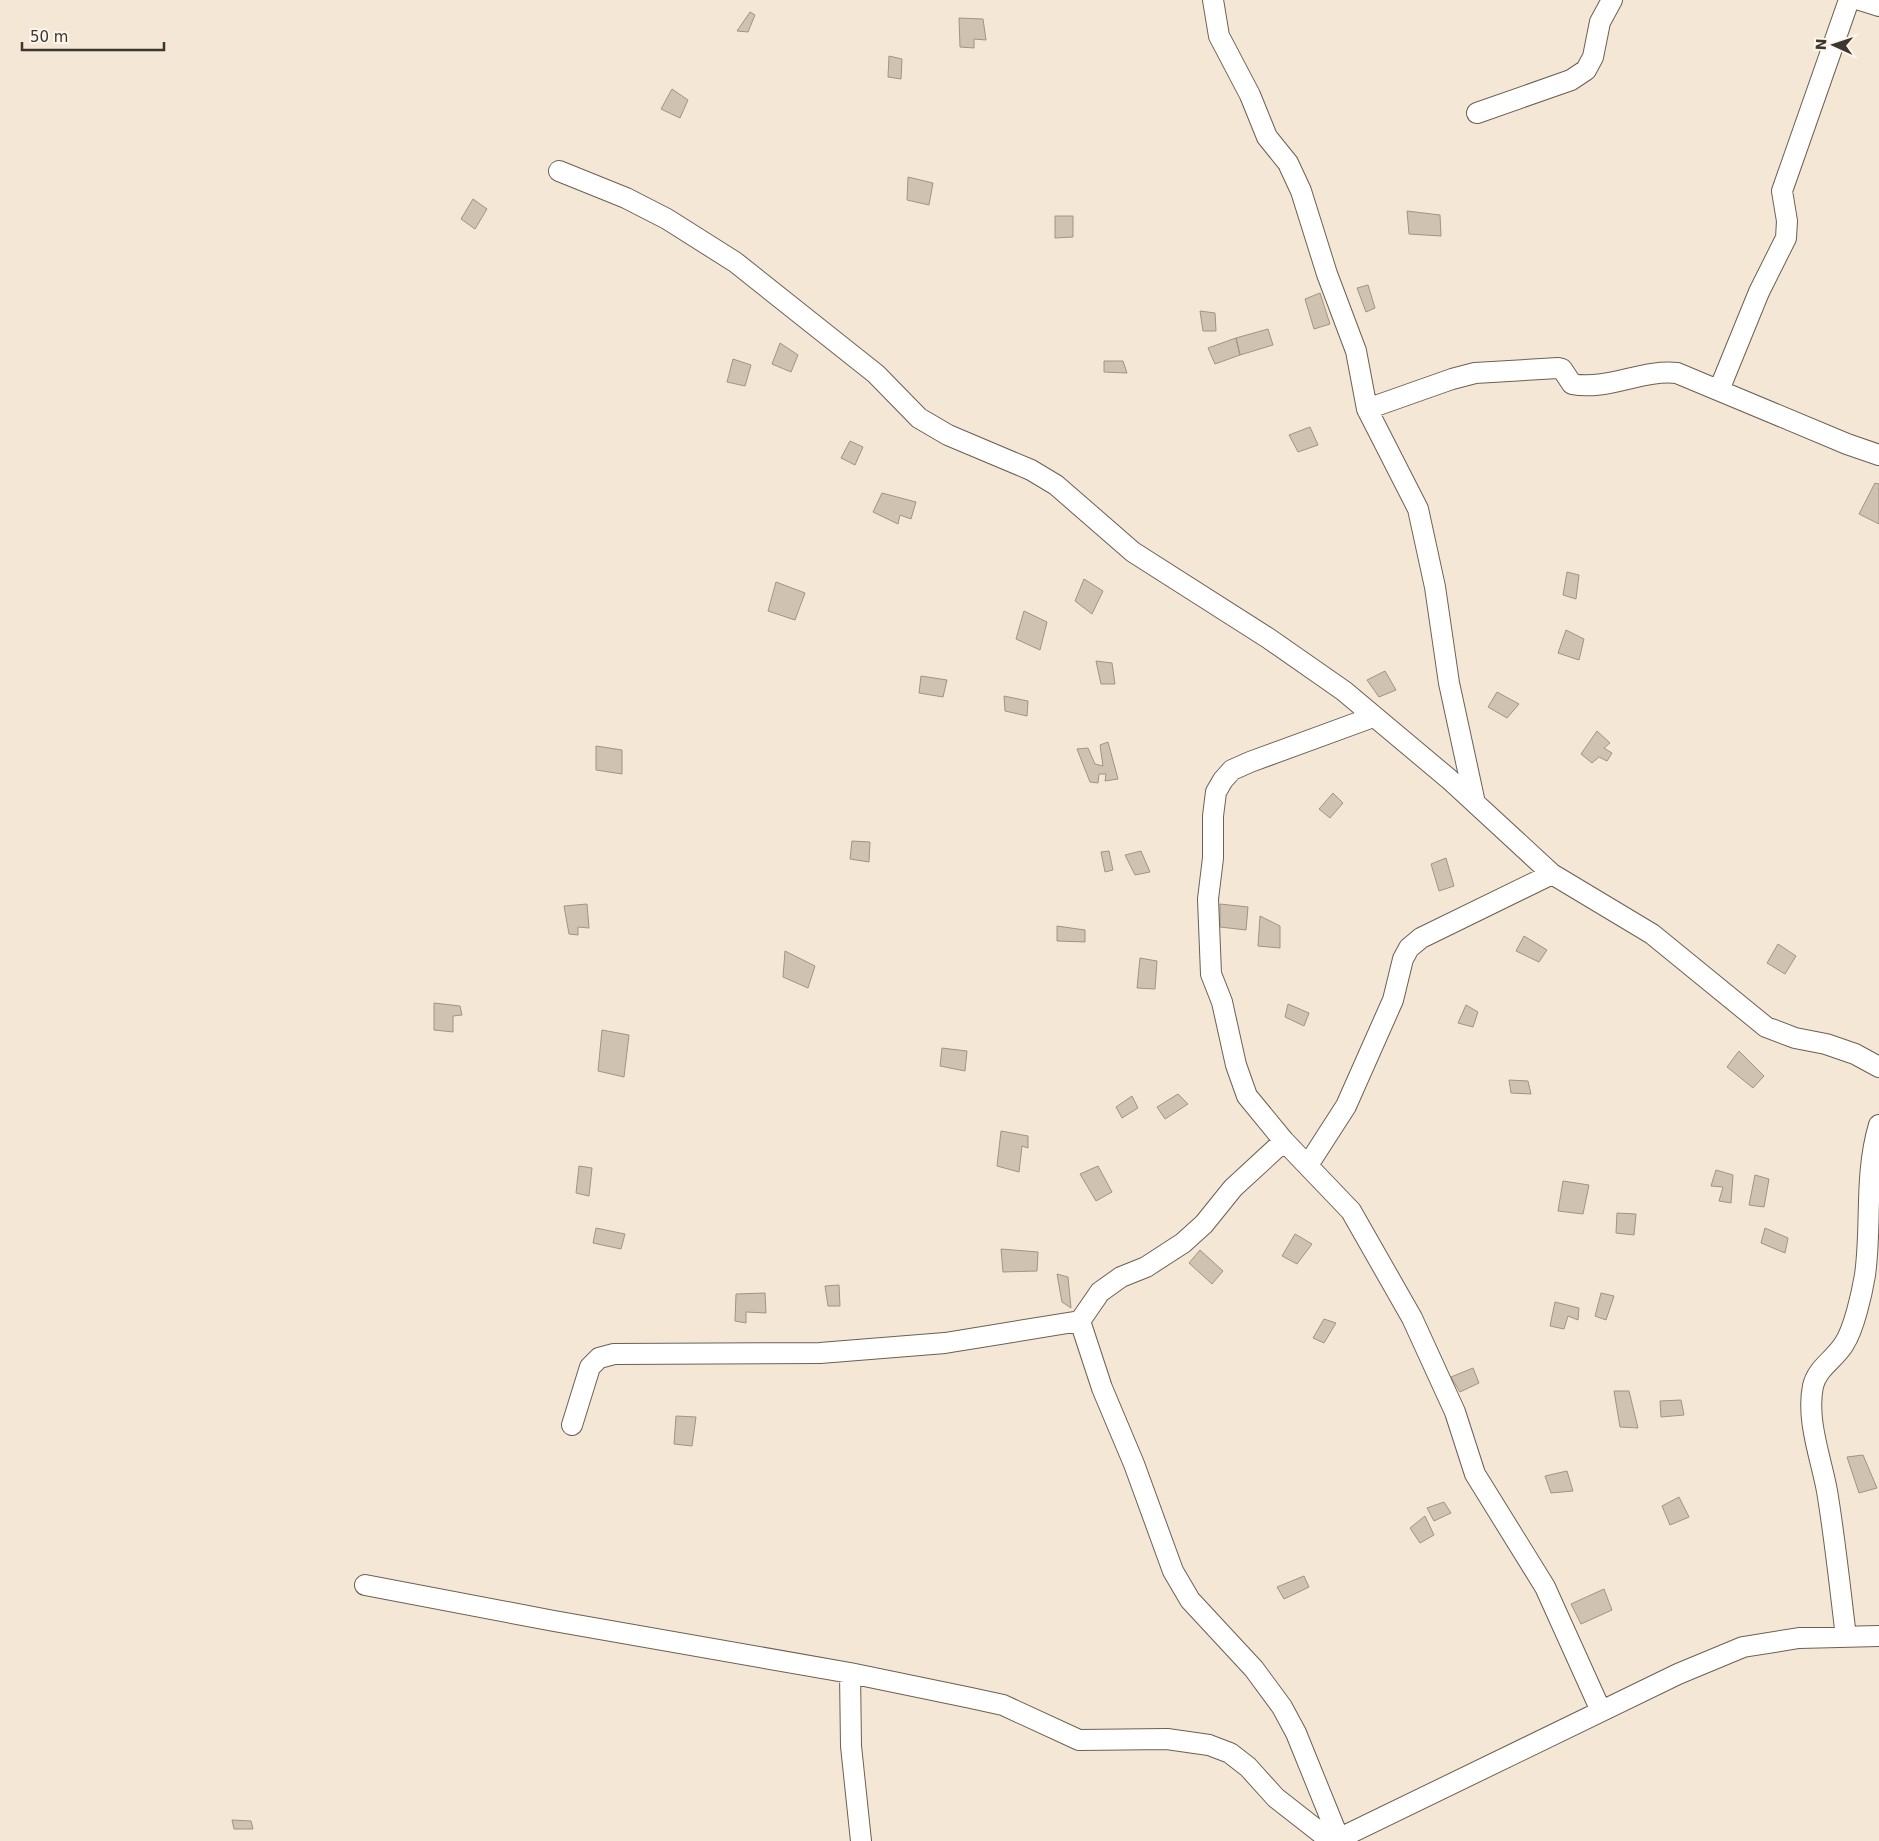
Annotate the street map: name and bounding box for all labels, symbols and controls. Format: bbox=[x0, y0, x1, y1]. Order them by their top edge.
scale bar bbox=[22, 20, 165, 52]
north arrow bbox=[1809, 20, 1859, 70]
text: 50 m bbox=[30, 28, 68, 46]
text: N bbox=[1813, 38, 1829, 51]

